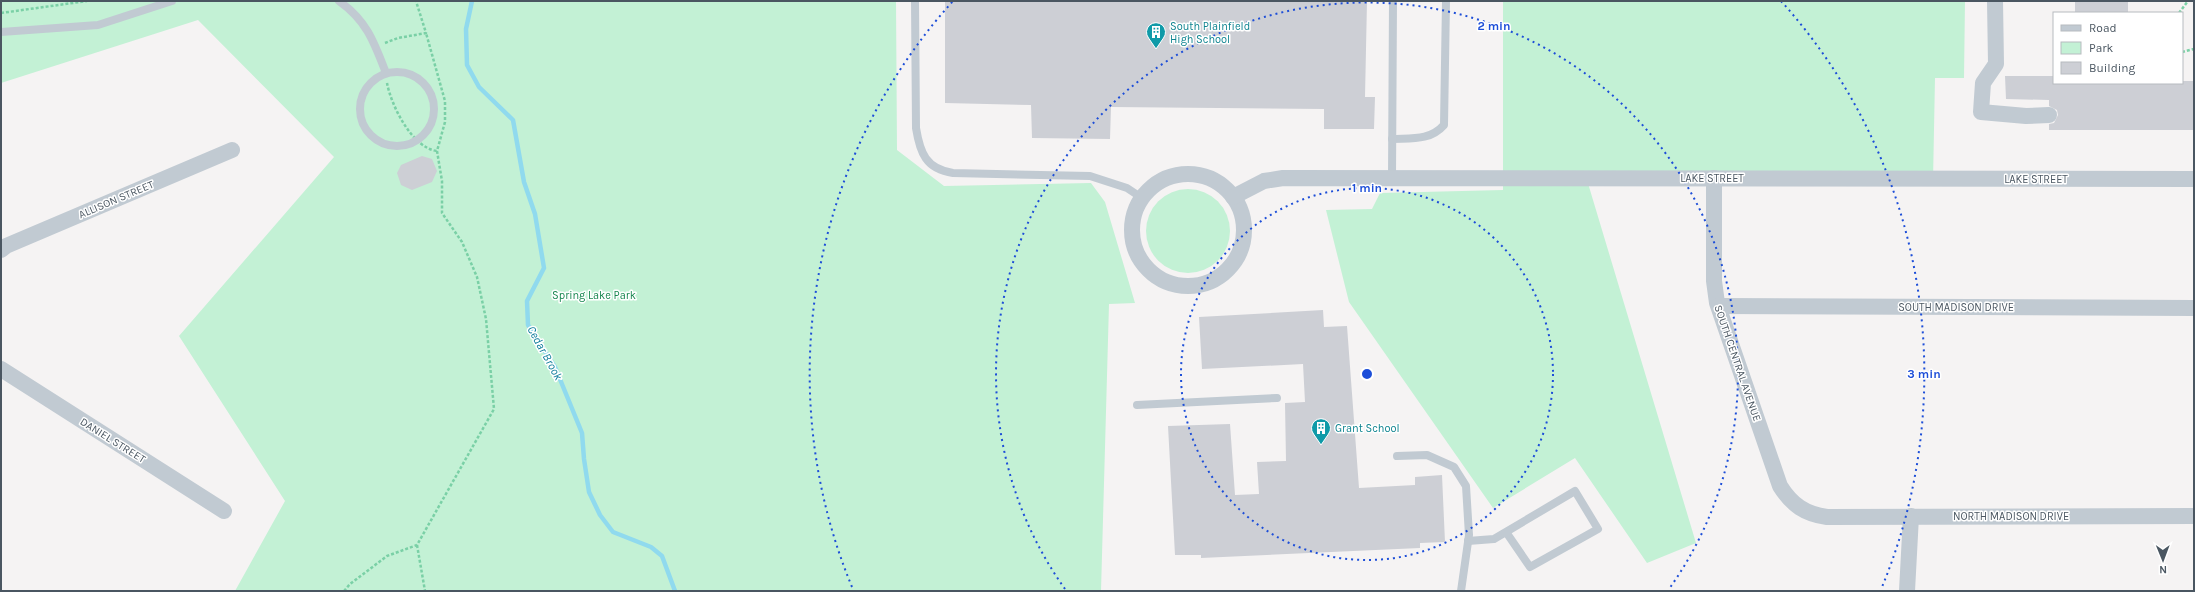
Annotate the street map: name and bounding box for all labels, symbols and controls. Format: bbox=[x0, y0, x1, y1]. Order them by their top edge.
legend bbox=[2053, 12, 2183, 84]
text: 2 min bbox=[1477, 19, 1511, 33]
place label: South Plainfield High School bbox=[1170, 20, 1250, 46]
building icon: South Plainfield High School bbox=[1145, 21, 1167, 49]
text: Road bbox=[2089, 21, 2117, 35]
text: Park bbox=[2089, 41, 2114, 55]
text: Building bbox=[2089, 61, 2136, 75]
street label: LAKE STREET bbox=[1680, 172, 1744, 185]
street label: LAKE STREET bbox=[2004, 173, 2068, 186]
street label: ALLISON STREET bbox=[77, 178, 156, 221]
text: 1 min bbox=[1352, 181, 1382, 195]
park label: Spring Lake Park bbox=[552, 289, 636, 302]
street label: SOUTH MADISON DRIVE bbox=[1898, 301, 2014, 314]
street label: SOUTH CENTRAL AVENUE bbox=[1711, 303, 1764, 423]
water label: Cedar Brook bbox=[524, 323, 566, 383]
centre of rings bbox=[1360, 367, 1374, 381]
text: 3 min bbox=[1907, 367, 1941, 381]
street label: DANIEL STREET bbox=[78, 415, 148, 466]
building icon: Grant School bbox=[1310, 417, 1332, 445]
place label: Grant School bbox=[1335, 422, 1400, 435]
street label: NORTH MADISON DRIVE bbox=[1953, 510, 2069, 523]
north arrow bbox=[2143, 540, 2183, 580]
text: N bbox=[2159, 563, 2167, 576]

